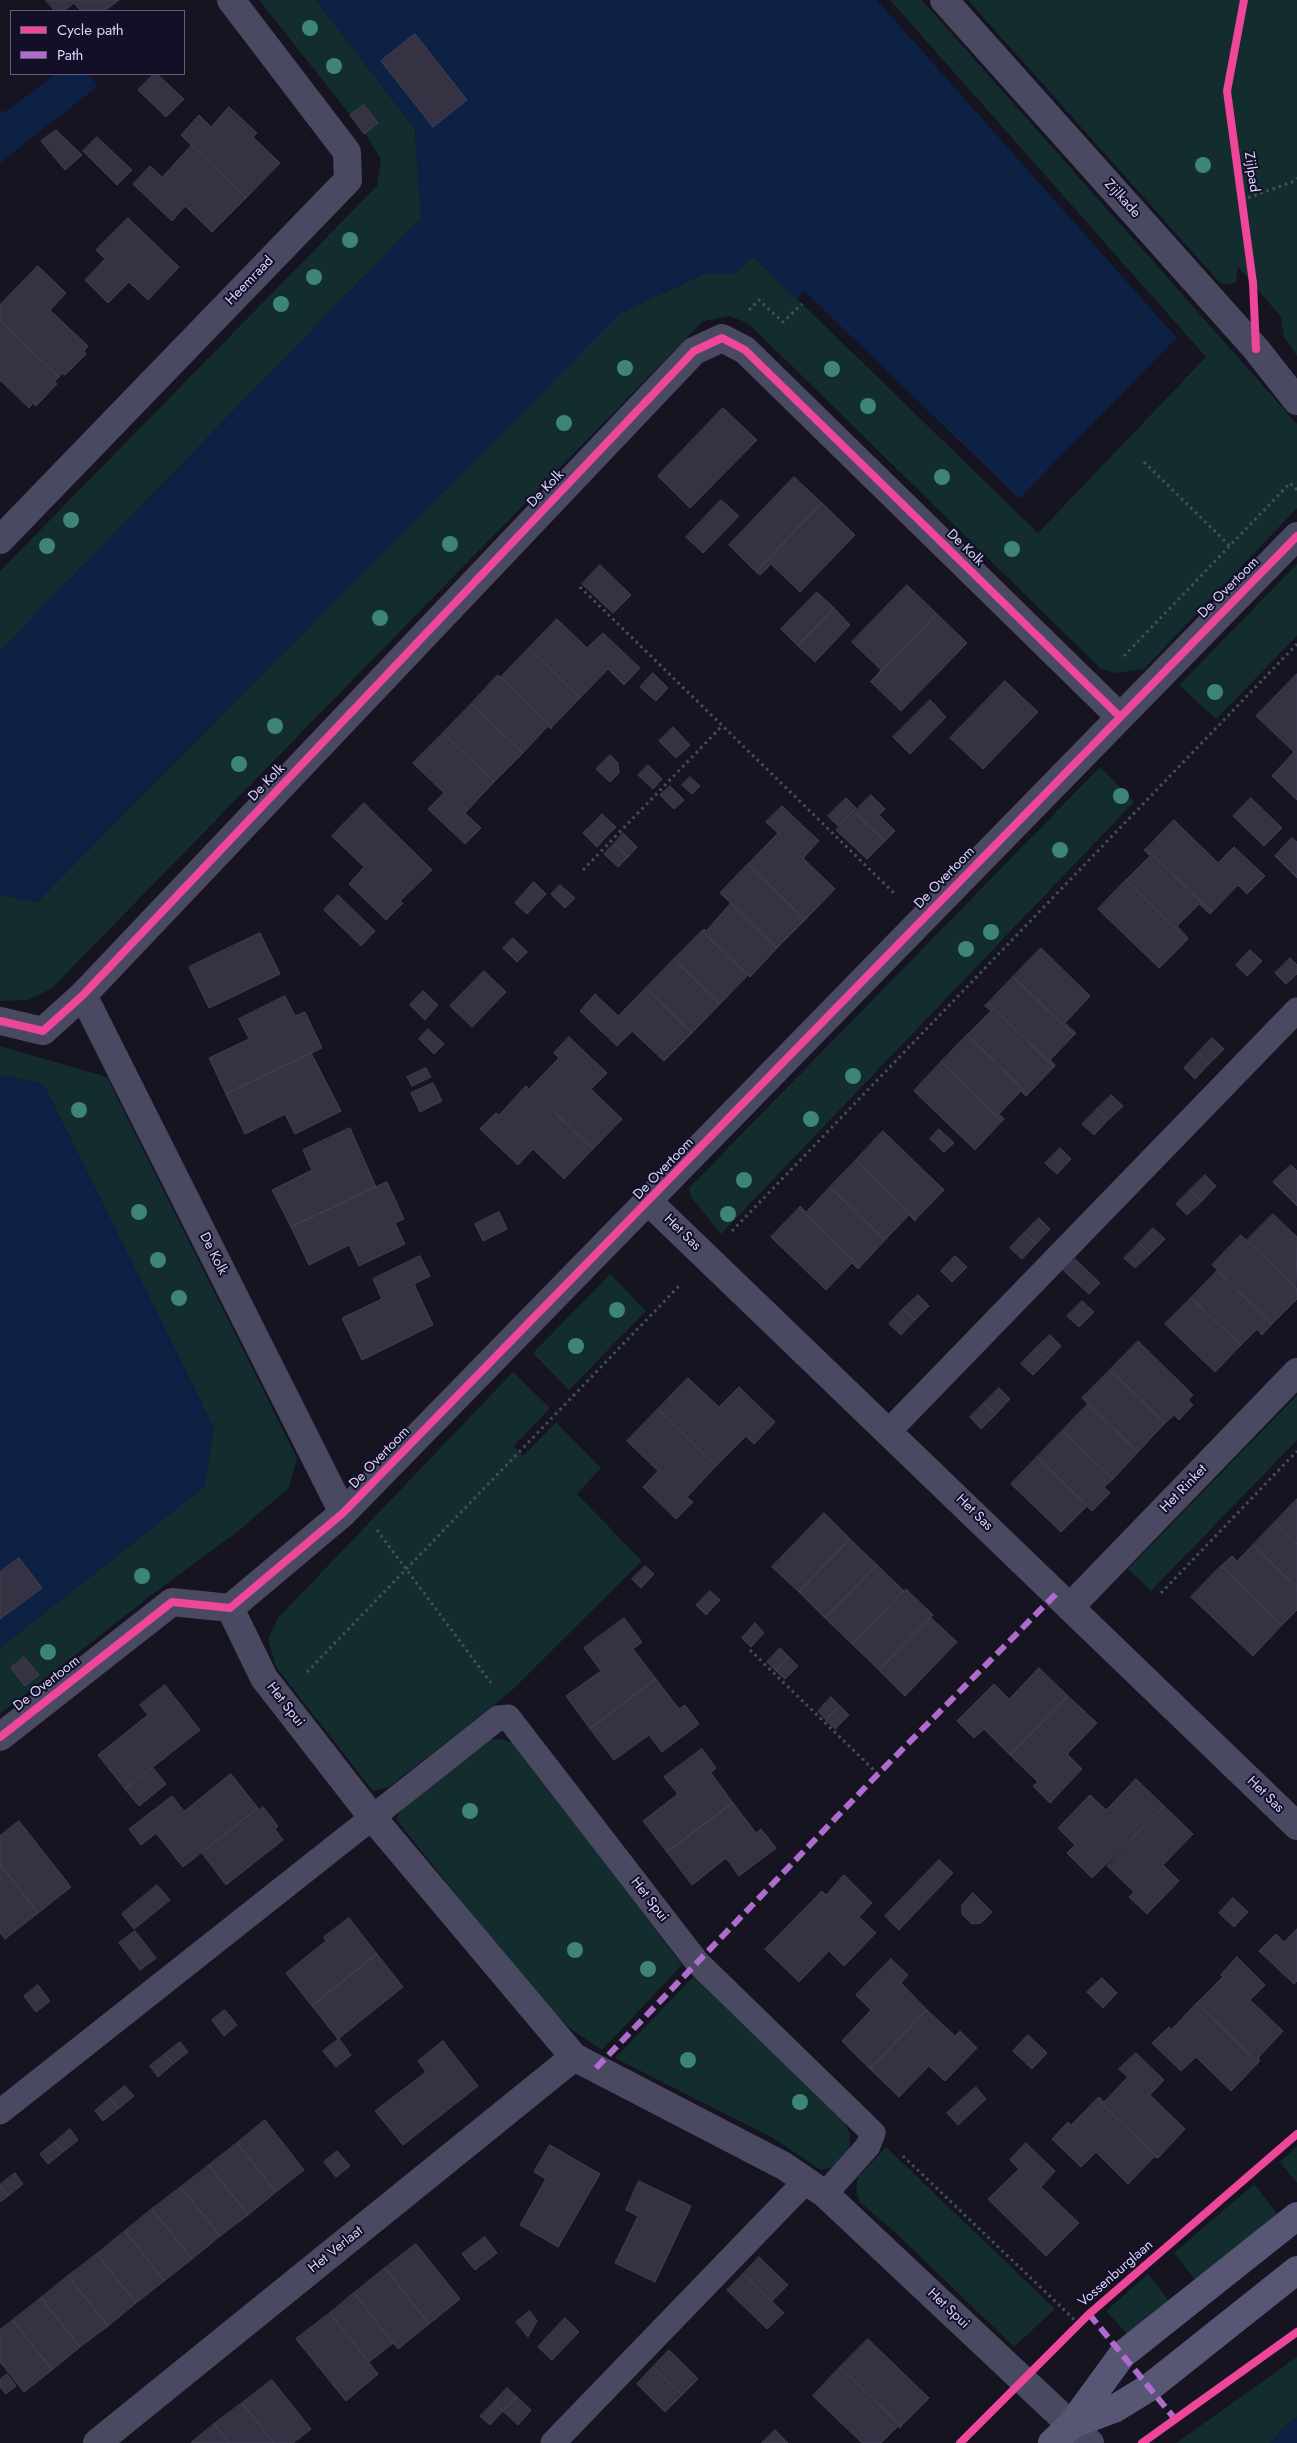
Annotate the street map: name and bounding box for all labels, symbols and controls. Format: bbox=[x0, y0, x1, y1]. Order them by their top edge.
legend bbox=[10, 10, 185, 75]
text: Cycle path bbox=[57, 19, 124, 41]
text: Path bbox=[57, 44, 83, 66]
street label: Zijlpad bbox=[1240, 151, 1262, 193]
street label: Zijlkade bbox=[1100, 176, 1144, 222]
street label: Heemraad bbox=[223, 253, 277, 309]
street label: De Kolk bbox=[524, 467, 568, 511]
street label: De Kolk bbox=[943, 526, 987, 570]
street label: De Overtoom bbox=[1195, 554, 1263, 622]
street label: De Kolk bbox=[245, 761, 289, 805]
street label: De Overtoom bbox=[911, 843, 979, 913]
street label: De Overtoom bbox=[630, 1134, 698, 1204]
street label: Het Sas bbox=[660, 1211, 704, 1255]
street label: De Kolk bbox=[195, 1230, 231, 1278]
street label: De Overtoom bbox=[346, 1423, 414, 1493]
street label: Het Rinket bbox=[1157, 1462, 1211, 1516]
street label: Het Sas bbox=[952, 1491, 996, 1535]
street label: De Overtoom bbox=[10, 1653, 84, 1715]
street label: Het Spui bbox=[263, 1680, 307, 1730]
street label: Het Sas bbox=[1243, 1773, 1287, 1817]
street label: Het Spui bbox=[627, 1875, 671, 1925]
street label: Het Verlaat bbox=[305, 2223, 367, 2277]
street label: Vossenburglaan bbox=[1075, 2237, 1157, 2311]
street label: Het Spui bbox=[923, 2285, 973, 2333]

